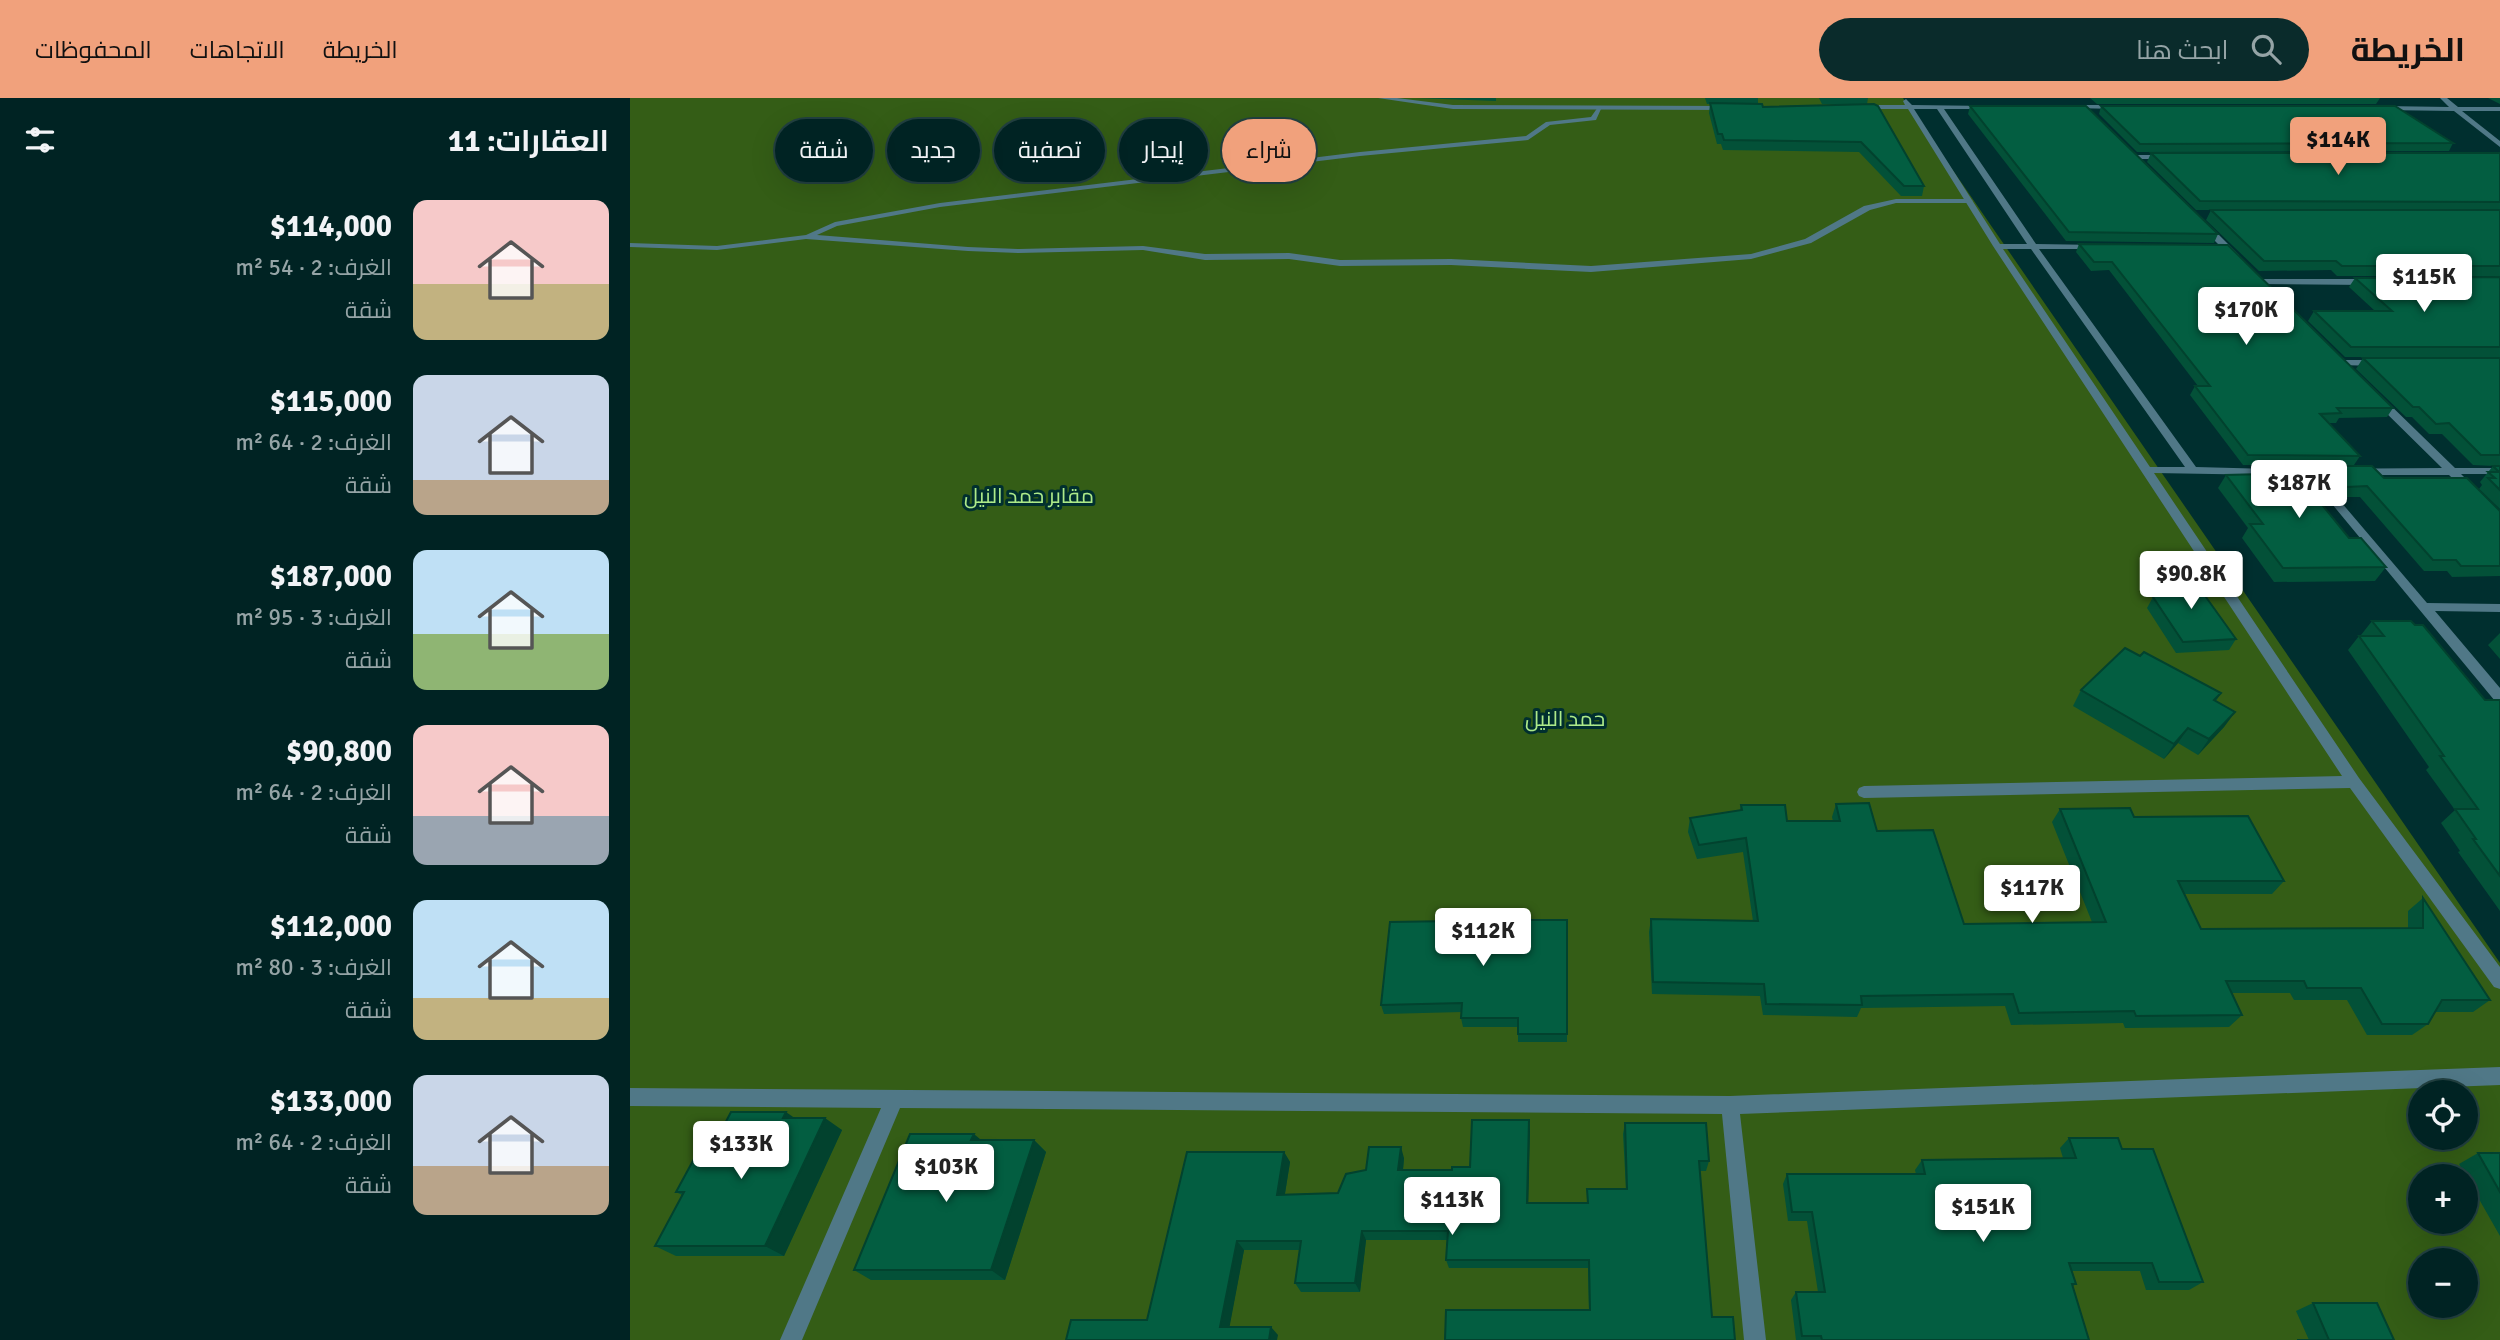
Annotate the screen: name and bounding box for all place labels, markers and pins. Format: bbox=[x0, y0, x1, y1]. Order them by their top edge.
pin: $114K bbox=[2289, 118, 2387, 177]
pin: $115K bbox=[2375, 254, 2473, 314]
pin: $170K bbox=[2197, 288, 2295, 347]
pin: $187K bbox=[2250, 460, 2348, 520]
pin: $90.8K bbox=[2134, 552, 2248, 611]
pin: $117K bbox=[1983, 866, 2081, 925]
pin: $112K bbox=[1434, 908, 1532, 968]
pin: $133K bbox=[692, 1122, 790, 1181]
pin: $103K bbox=[897, 1144, 995, 1204]
pin: $113K bbox=[1403, 1178, 1501, 1237]
pin: $151K bbox=[1934, 1184, 2032, 1244]

